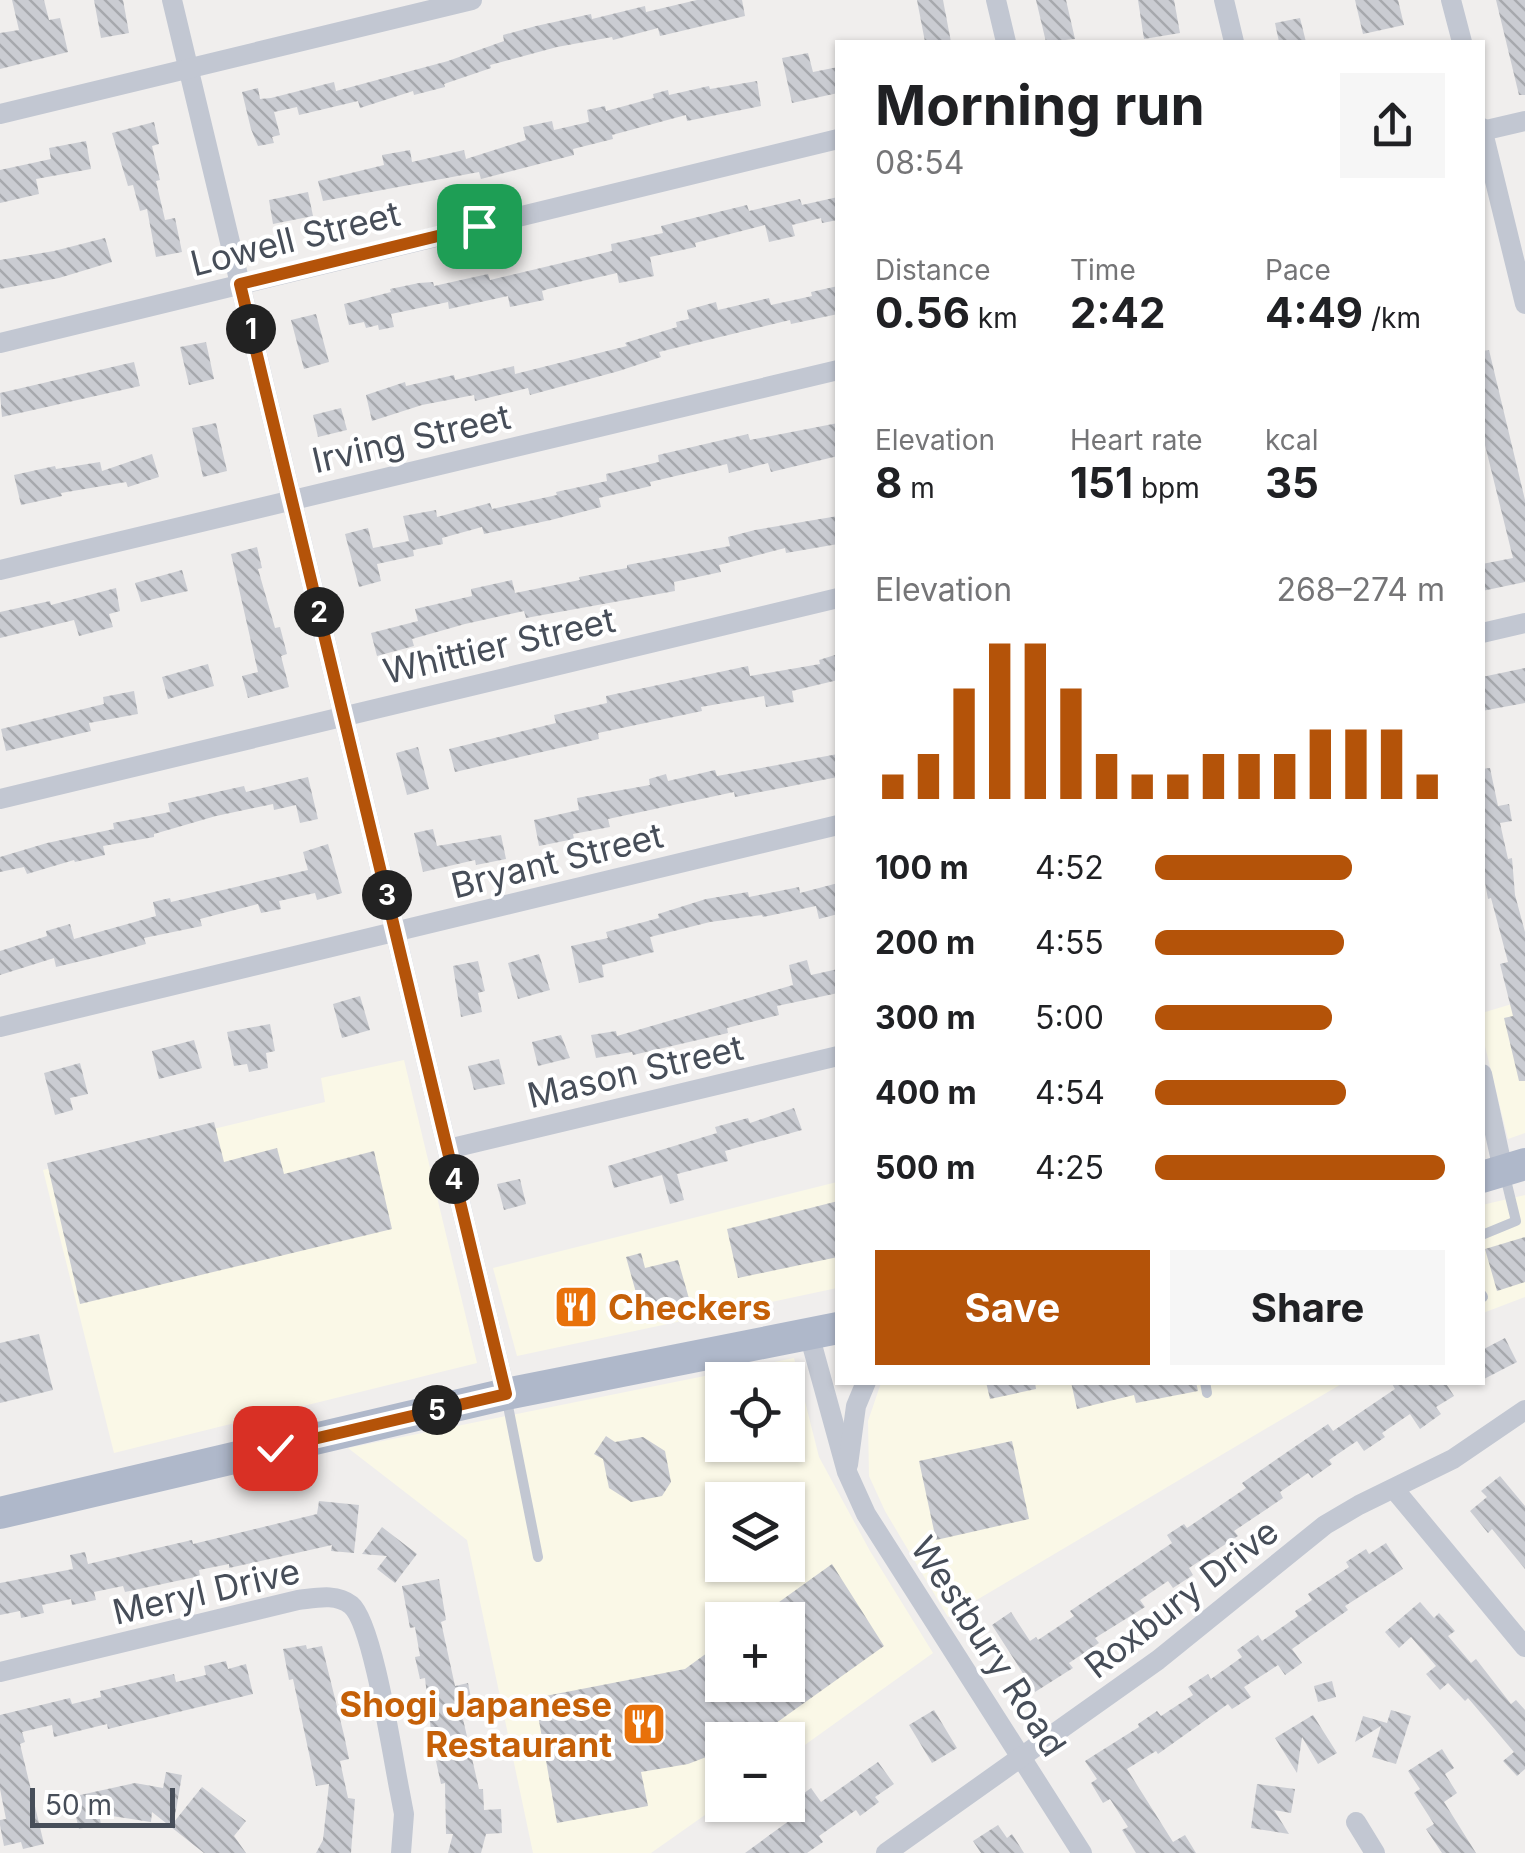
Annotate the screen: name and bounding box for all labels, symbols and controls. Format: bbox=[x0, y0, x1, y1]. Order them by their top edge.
text: Morning run bbox=[875, 72, 1205, 138]
button: share bbox=[1340, 73, 1445, 178]
text: 08:54 bbox=[875, 143, 964, 182]
pin bbox=[437, 184, 522, 269]
street label: Lowell Street bbox=[186, 192, 404, 284]
icon: arrive bbox=[452, 199, 507, 254]
text: Distance bbox=[875, 253, 991, 287]
text: Time bbox=[1070, 253, 1136, 287]
text: Pace bbox=[1265, 253, 1331, 287]
text: 0.56 bbox=[875, 287, 970, 338]
text: 2:42 bbox=[1070, 287, 1165, 338]
text: 4:49 bbox=[1265, 287, 1363, 338]
text: km bbox=[970, 301, 1018, 335]
text: /km bbox=[1363, 301, 1421, 335]
pin: 1 bbox=[226, 304, 276, 354]
text: 1 bbox=[245, 312, 257, 346]
street label: Irving Street bbox=[308, 395, 514, 481]
text: Elevation bbox=[875, 423, 995, 457]
text: Heart rate bbox=[1070, 423, 1203, 457]
text: kcal bbox=[1265, 423, 1319, 457]
text: 8 bbox=[875, 457, 902, 508]
text: 151 bbox=[1070, 457, 1133, 508]
text: 35 bbox=[1265, 457, 1319, 508]
text: m bbox=[902, 471, 935, 505]
text: bpm bbox=[1133, 471, 1200, 505]
text: Elevation bbox=[875, 570, 1012, 609]
text: 268–274 m bbox=[1276, 570, 1445, 609]
pin: 2 bbox=[294, 587, 344, 637]
text: 2 bbox=[310, 595, 328, 629]
street label: Whittier Street bbox=[379, 598, 619, 692]
street label: Bryant Street bbox=[447, 813, 667, 907]
text: 100 m bbox=[875, 848, 969, 887]
text: 4:52 bbox=[1035, 848, 1104, 887]
pin: 3 bbox=[362, 870, 412, 920]
text: 3 bbox=[378, 878, 396, 912]
text: 200 m bbox=[875, 923, 975, 962]
text: 4:55 bbox=[1035, 923, 1104, 962]
text: 300 m bbox=[875, 998, 976, 1037]
text: 5:00 bbox=[1035, 998, 1104, 1037]
street label: Mason Street bbox=[523, 1026, 747, 1116]
text: 400 m bbox=[875, 1073, 977, 1112]
text: 4:54 bbox=[1035, 1073, 1105, 1112]
text: 500 m bbox=[875, 1148, 975, 1187]
text: 4:25 bbox=[1035, 1148, 1104, 1187]
pin: 4 bbox=[429, 1154, 479, 1204]
text: 4 bbox=[445, 1162, 463, 1196]
button: Save bbox=[875, 1250, 1150, 1365]
button: Share bbox=[1170, 1250, 1445, 1365]
restaurant icon: Checkers bbox=[553, 1284, 599, 1330]
place label: Checkers bbox=[608, 1286, 771, 1328]
map controls bbox=[705, 1362, 805, 1822]
button: locate bbox=[705, 1362, 805, 1462]
pin: 5 bbox=[412, 1385, 462, 1435]
text: 5 bbox=[428, 1393, 446, 1427]
pin bbox=[233, 1406, 318, 1491]
icon: check bbox=[248, 1421, 303, 1476]
button: layers bbox=[705, 1482, 805, 1582]
street label: Roxbury Drive bbox=[1076, 1510, 1286, 1686]
street label: Westbury Road bbox=[903, 1529, 1075, 1763]
street label: Meryl Drive bbox=[108, 1549, 304, 1633]
button: + bbox=[705, 1602, 805, 1702]
place label: Shogi Japanese Restaurant bbox=[339, 1683, 612, 1765]
restaurant icon: Shogi Japanese Restaurant bbox=[621, 1701, 667, 1747]
button: − bbox=[705, 1722, 805, 1822]
scale bar bbox=[30, 1783, 175, 1828]
text: 50 m bbox=[45, 1788, 112, 1822]

